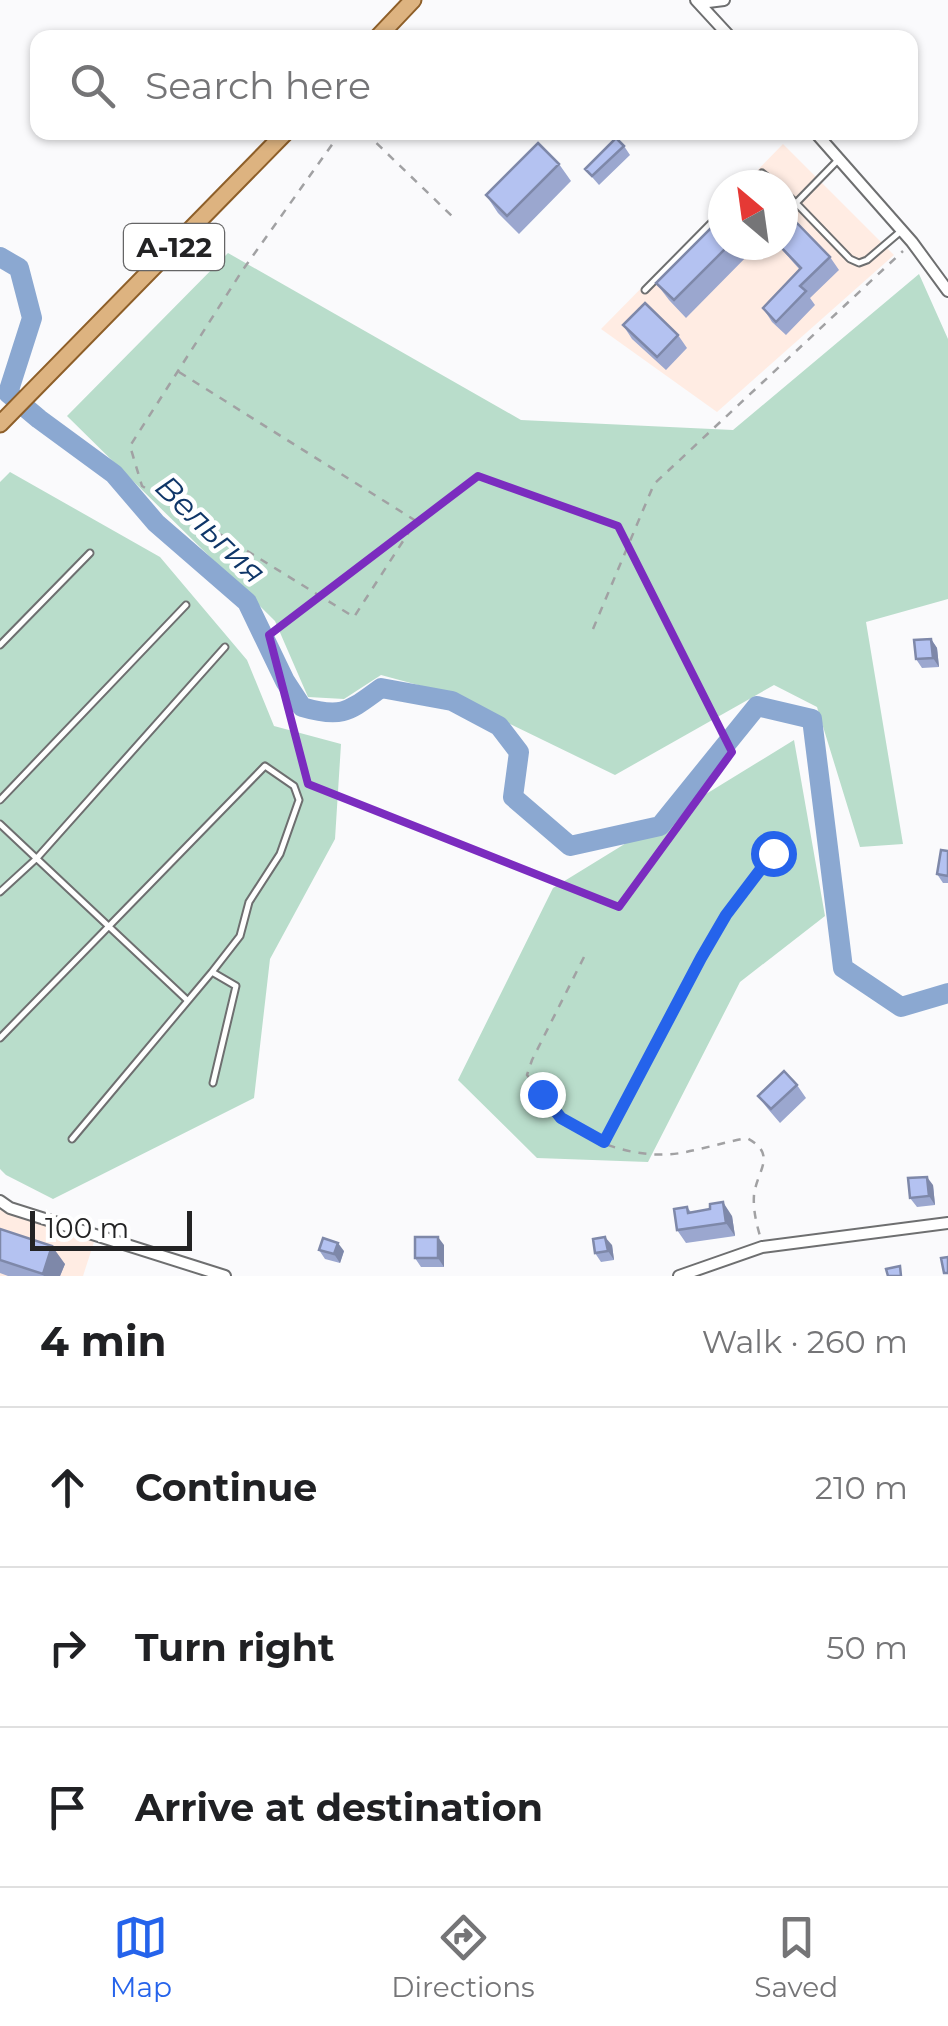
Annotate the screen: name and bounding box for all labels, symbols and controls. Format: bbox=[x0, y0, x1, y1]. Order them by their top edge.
search box bbox=[30, 30, 918, 140]
icon: search bbox=[65, 58, 120, 113]
text: Search here bbox=[145, 62, 371, 109]
north arrow bbox=[708, 170, 798, 260]
road number: А-122 bbox=[124, 224, 224, 270]
water label: Вельгия bbox=[148, 467, 274, 591]
route start bbox=[751, 831, 797, 877]
route end bbox=[520, 1072, 566, 1118]
scale bar bbox=[30, 1206, 192, 1250]
text: 100 m bbox=[45, 1211, 129, 1245]
text: 4 min bbox=[40, 1315, 167, 1367]
text: Walk · 260 m bbox=[702, 1322, 908, 1361]
icon: ahead bbox=[40, 1460, 95, 1515]
text: Continue bbox=[135, 1464, 317, 1511]
text: 210 m bbox=[815, 1468, 908, 1507]
icon: right bbox=[40, 1620, 95, 1675]
text: Turn right bbox=[135, 1624, 334, 1671]
text: 50 m bbox=[826, 1628, 908, 1667]
icon: arrive bbox=[40, 1780, 95, 1835]
text: Arrive at destination bbox=[135, 1784, 543, 1831]
tab: Map bbox=[110, 1910, 172, 2004]
tab: Directions bbox=[391, 1910, 535, 2004]
tab: Saved bbox=[754, 1910, 838, 2004]

